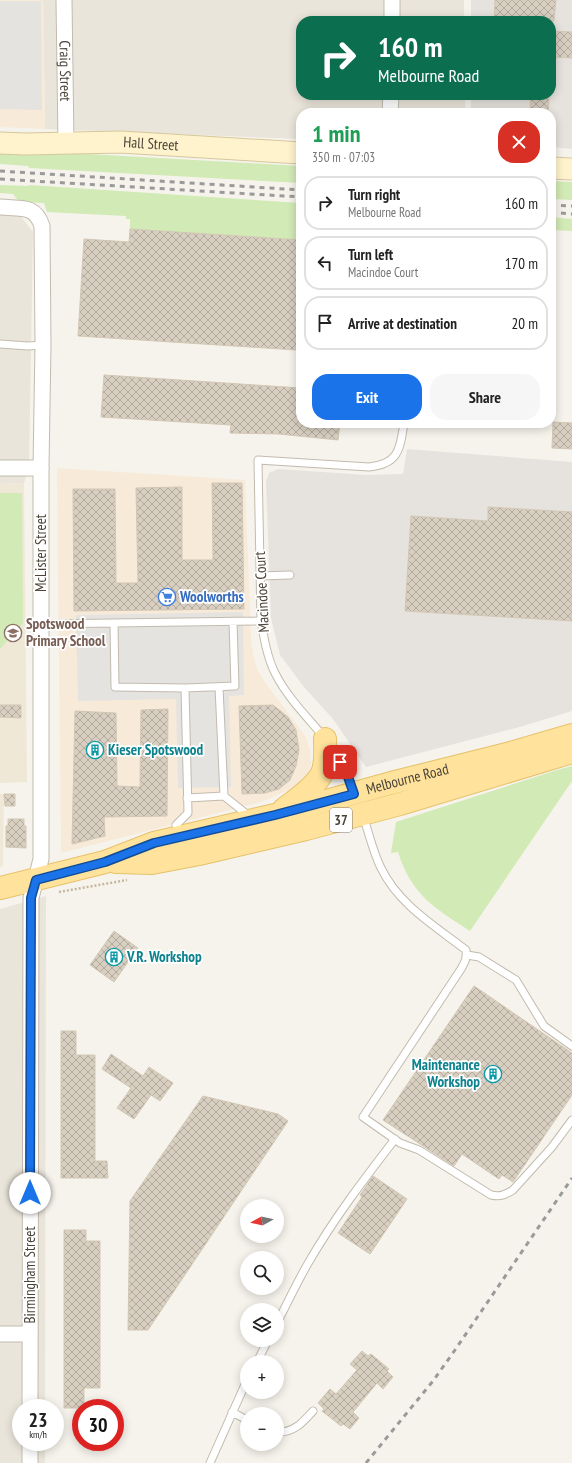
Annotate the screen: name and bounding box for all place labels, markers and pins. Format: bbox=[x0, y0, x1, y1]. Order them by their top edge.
supermarket icon: Woolworths bbox=[157, 587, 177, 607]
place label: Woolworths bbox=[179, 587, 244, 606]
place label: Spotswood Primary School bbox=[26, 614, 106, 650]
school or university icon: Spotswood Primary School bbox=[3, 623, 23, 643]
building icon: Kieser Spotswood bbox=[85, 740, 105, 760]
place label: Kieser Spotswood bbox=[108, 740, 203, 759]
pin bbox=[323, 745, 357, 779]
building icon: V.R. Workshop bbox=[104, 947, 124, 967]
place label: V.R. Workshop bbox=[126, 947, 202, 966]
place label: Maintenance Workshop bbox=[412, 1055, 480, 1091]
building icon: Maintenance Workshop bbox=[483, 1064, 503, 1084]

